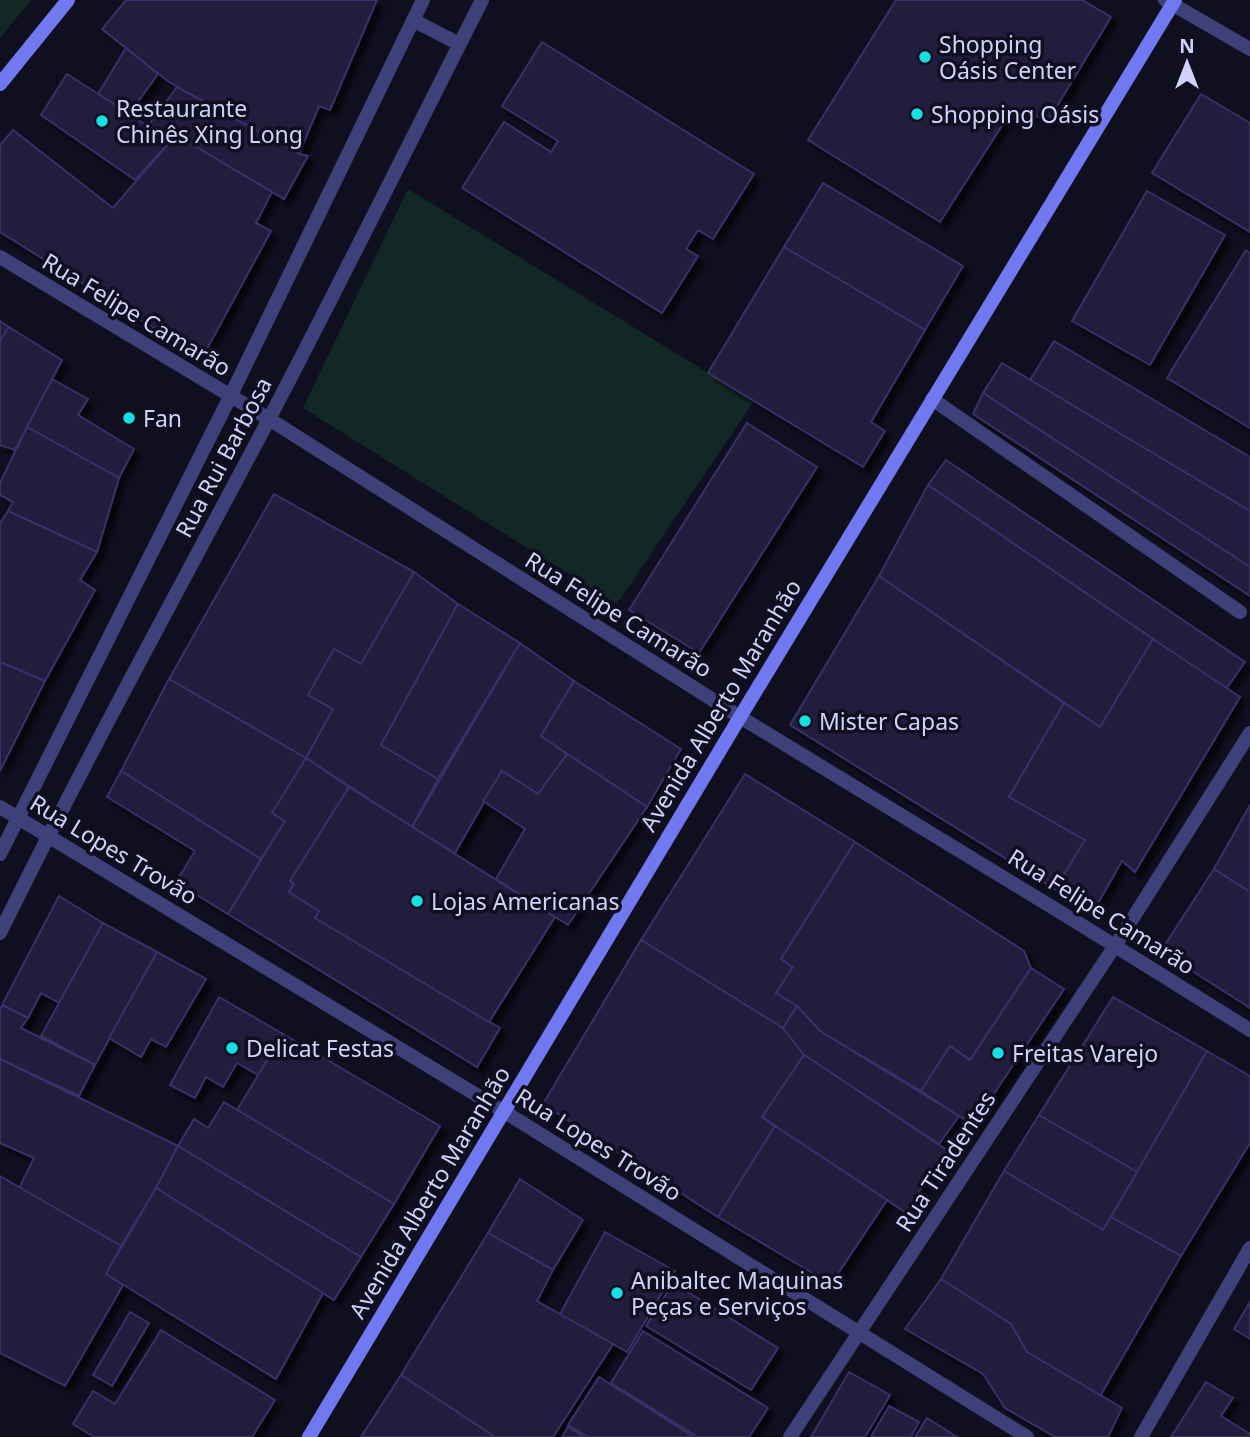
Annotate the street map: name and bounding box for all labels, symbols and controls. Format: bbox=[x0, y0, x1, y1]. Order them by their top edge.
place label: Shopping Oásis Center bbox=[939, 28, 1077, 86]
north arrow bbox=[1152, 28, 1222, 98]
text: N bbox=[1179, 33, 1195, 59]
marker: Shopping Oásis Center bbox=[917, 49, 933, 65]
place label: Restaurante Chinês Xing Long bbox=[116, 92, 303, 150]
place label: Shopping Oásis bbox=[931, 98, 1099, 130]
marker: Shopping Oásis bbox=[909, 106, 925, 122]
marker: Restaurante Chinês Xing Long bbox=[94, 113, 110, 129]
street label: Rua Felipe Camarão bbox=[37, 245, 237, 383]
street label: Rua Rui Barbosa bbox=[167, 371, 279, 543]
place label: Fan bbox=[143, 402, 182, 434]
marker: Fan bbox=[121, 410, 137, 426]
street label: Rua Felipe Camarão bbox=[519, 543, 719, 685]
street label: Avenida Alberto Maranhão bbox=[632, 573, 808, 837]
place label: Mister Capas bbox=[819, 705, 959, 737]
marker: Mister Capas bbox=[797, 713, 813, 729]
street label: Rua Lopes Trovão bbox=[24, 786, 204, 912]
street label: Rua Felipe Camarão bbox=[1002, 840, 1202, 982]
place label: Lojas Americanas bbox=[431, 885, 620, 917]
marker: Lojas Americanas bbox=[409, 893, 425, 909]
place label: Delicat Festas bbox=[246, 1032, 394, 1064]
place label: Freitas Varejo bbox=[1012, 1037, 1158, 1069]
marker: Delicat Festas bbox=[224, 1040, 240, 1056]
marker: Freitas Varejo bbox=[990, 1045, 1006, 1061]
street label: Avenida Alberto Maranhão bbox=[341, 1060, 517, 1324]
street label: Rua Lopes Trovão bbox=[510, 1080, 688, 1208]
street label: Rua Tiradentes bbox=[888, 1084, 1002, 1238]
place label: Anibaltec Maquinas Peças e Serviços bbox=[631, 1264, 843, 1322]
marker: Anibaltec Maquinas Peças e Serviços bbox=[609, 1285, 625, 1301]

